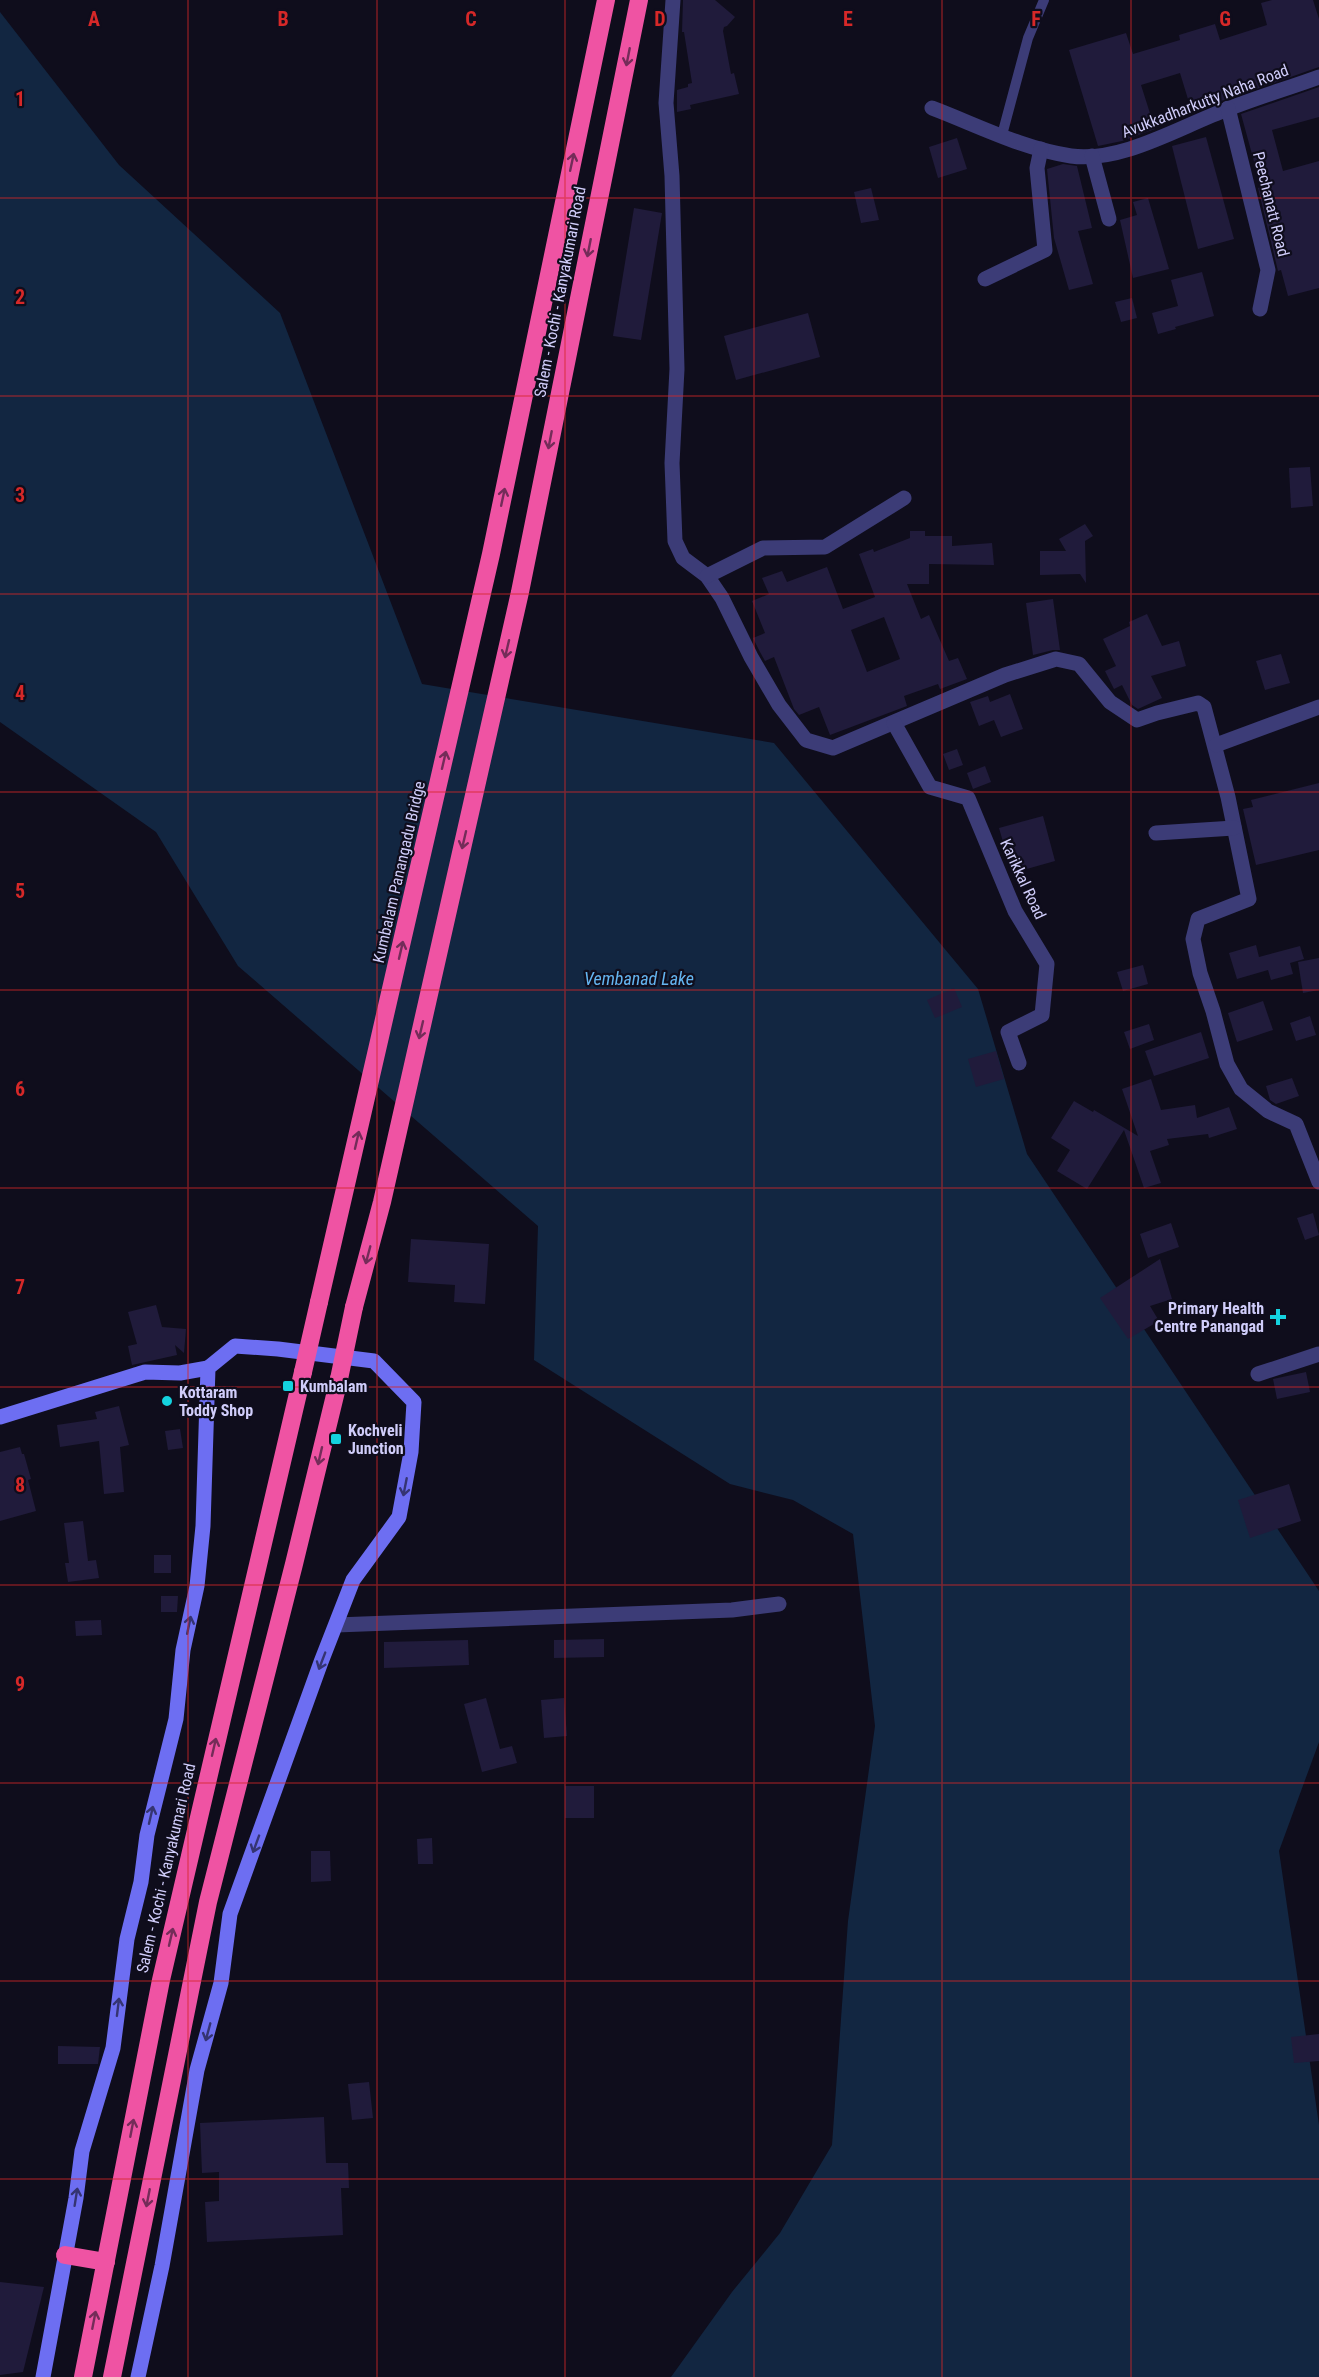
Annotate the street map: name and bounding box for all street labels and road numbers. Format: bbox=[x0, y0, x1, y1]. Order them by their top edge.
street label: Avukkadharkutty Naha Road bbox=[1119, 60, 1291, 142]
street label: Peechanatt Road bbox=[1249, 150, 1293, 258]
street label: Salem - Kochi - Kanyakumari Road bbox=[530, 185, 590, 399]
street label: Kumbalam Panangadu Bridge bbox=[369, 779, 429, 965]
street label: Karikkal Road bbox=[996, 836, 1050, 922]
street label: Salem - Kochi - Kanyakumari Road bbox=[133, 1761, 199, 1975]

